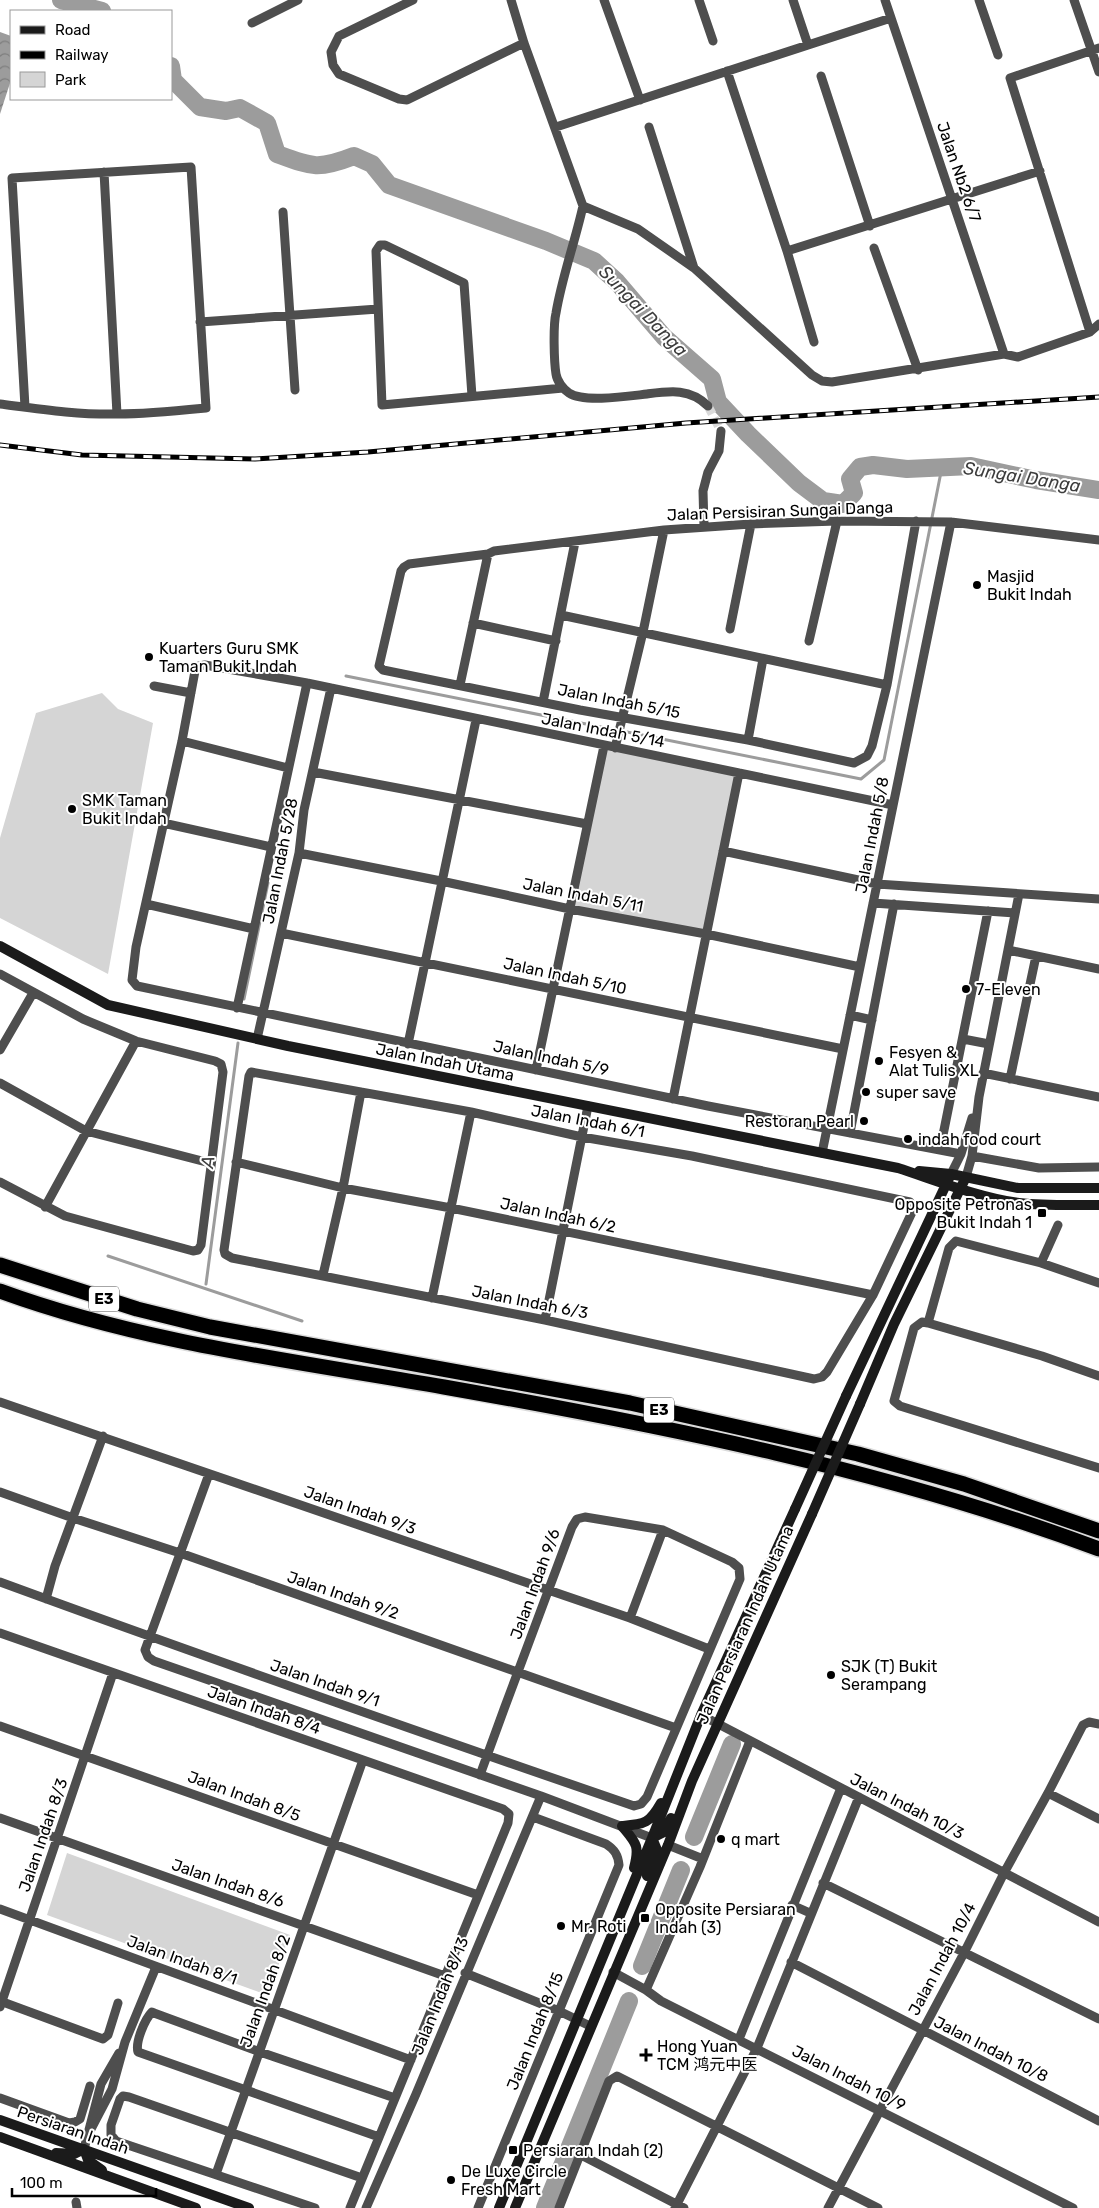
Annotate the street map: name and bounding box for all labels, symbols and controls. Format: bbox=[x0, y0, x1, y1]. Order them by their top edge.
legend bbox=[10, 10, 172, 100]
text: Road bbox=[55, 21, 91, 39]
text: Railway bbox=[55, 46, 109, 64]
text: Park bbox=[55, 71, 86, 89]
street label: Jalan Nb2 6/7 bbox=[933, 119, 985, 225]
water label: Sungai Danga bbox=[594, 261, 692, 361]
water label: Sungai Danga bbox=[962, 457, 1083, 497]
street label: Jalan Persisiran Sungai Danga bbox=[667, 498, 893, 524]
place label: Masjid Bukit Indah bbox=[987, 567, 1072, 604]
marker: Masjid Bukit Indah bbox=[971, 579, 983, 591]
place label: Kuarters Guru SMK Taman Bukit Indah bbox=[159, 639, 299, 676]
marker: Kuarters Guru SMK Taman Bukit Indah bbox=[143, 651, 155, 663]
street label: Jalan Indah 5/15 bbox=[556, 680, 682, 722]
street label: Jalan Indah 5/14 bbox=[540, 709, 666, 751]
street label: Jalan Indah 5/8 bbox=[851, 775, 893, 895]
place label: SMK Taman Bukit Indah bbox=[82, 791, 167, 828]
street label: Jalan Indah 5/28 bbox=[258, 796, 302, 926]
marker: SMK Taman Bukit Indah bbox=[66, 803, 78, 815]
street label: Jalan Indah 5/11 bbox=[521, 874, 645, 916]
street label: Jalan Indah 5/10 bbox=[502, 954, 628, 998]
place label: 7-Eleven bbox=[976, 980, 1041, 999]
marker: 7-Eleven bbox=[960, 983, 972, 995]
street label: Jalan Indah 5/9 bbox=[491, 1036, 611, 1080]
street label: Jalan Indah Utama bbox=[374, 1039, 516, 1085]
place label: Fesyen & Alat Tulis XL bbox=[889, 1043, 979, 1080]
marker: Fesyen & Alat Tulis XL bbox=[873, 1055, 885, 1067]
place label: super save bbox=[876, 1083, 956, 1102]
marker: super save bbox=[860, 1086, 872, 1098]
street label: Jalan Indah 6/1 bbox=[530, 1101, 646, 1141]
place label: Restoran Pearl bbox=[745, 1112, 854, 1131]
marker: Restoran Pearl bbox=[858, 1115, 870, 1127]
place label: indah food court bbox=[918, 1130, 1041, 1149]
marker: indah food court bbox=[902, 1133, 914, 1145]
water label: A bbox=[196, 1154, 220, 1171]
street label: Jalan Indah 6/2 bbox=[498, 1193, 618, 1237]
place label: Opposite Petronas Bukit Indah 1 bbox=[895, 1195, 1032, 1232]
marker: Opposite Petronas Bukit Indah 1 bbox=[1036, 1207, 1048, 1219]
street label: Jalan Indah 6/3 bbox=[470, 1281, 590, 1323]
road number: E3 bbox=[89, 1286, 119, 1312]
road number: E3 bbox=[644, 1398, 674, 1422]
street label: Jalan Indah 9/3 bbox=[301, 1482, 419, 1538]
street label: Jalan Persiaran Indah Utama bbox=[693, 1523, 797, 1727]
street label: Jalan Indah 9/6 bbox=[506, 1526, 564, 1642]
street label: Jalan Indah 9/2 bbox=[285, 1567, 401, 1623]
street label: Jalan Indah 9/1 bbox=[268, 1655, 382, 1711]
place label: SJK (T) Bukit Serampang bbox=[841, 1657, 937, 1694]
marker: SJK (T) Bukit Serampang bbox=[825, 1669, 837, 1681]
street label: Jalan Indah 8/4 bbox=[205, 1682, 323, 1738]
street label: Jalan Indah 8/5 bbox=[185, 1767, 303, 1825]
street label: Jalan Indah 10/3 bbox=[847, 1769, 967, 1843]
street label: Jalan Indah 8/3 bbox=[15, 1776, 71, 1894]
place label: q mart bbox=[731, 1830, 780, 1849]
marker: q mart bbox=[715, 1833, 727, 1845]
street label: Jalan Indah 8/6 bbox=[169, 1855, 287, 1911]
street label: Jalan Indah 10/4 bbox=[904, 1899, 980, 2019]
place label: Opposite Persiaran Indah (3) bbox=[655, 1900, 796, 1937]
marker: Opposite Persiaran Indah (3) bbox=[639, 1912, 651, 1924]
place label: Mr. Roti bbox=[571, 1917, 627, 1936]
marker: Mr. Roti bbox=[555, 1920, 567, 1932]
street label: Jalan Indah 8/1 bbox=[124, 1931, 240, 1989]
street label: Jalan Indah 8/2 bbox=[236, 1932, 294, 2050]
street label: Jalan Indah 8/13 bbox=[408, 1934, 472, 2058]
street label: Jalan Indah 8/15 bbox=[503, 1969, 567, 2093]
street label: Jalan Indah 10/8 bbox=[931, 2012, 1051, 2086]
place label: Hong Yuan TCM 鸿元中医 bbox=[657, 2037, 757, 2074]
street label: Jalan Indah 10/9 bbox=[789, 2041, 909, 2115]
marker: Hong Yuan TCM 鸿元中医 bbox=[639, 2048, 653, 2062]
street label: Persiaran Indah bbox=[15, 2102, 131, 2158]
place label: Persiaran Indah (2) bbox=[523, 2141, 663, 2160]
marker: Persiaran Indah (2) bbox=[507, 2144, 519, 2156]
place label: De Luxe Circle Fresh Mart bbox=[461, 2162, 567, 2199]
scale bar bbox=[12, 2166, 156, 2198]
text: 100 m bbox=[20, 2174, 62, 2192]
marker: De Luxe Circle Fresh Mart bbox=[445, 2174, 457, 2186]

